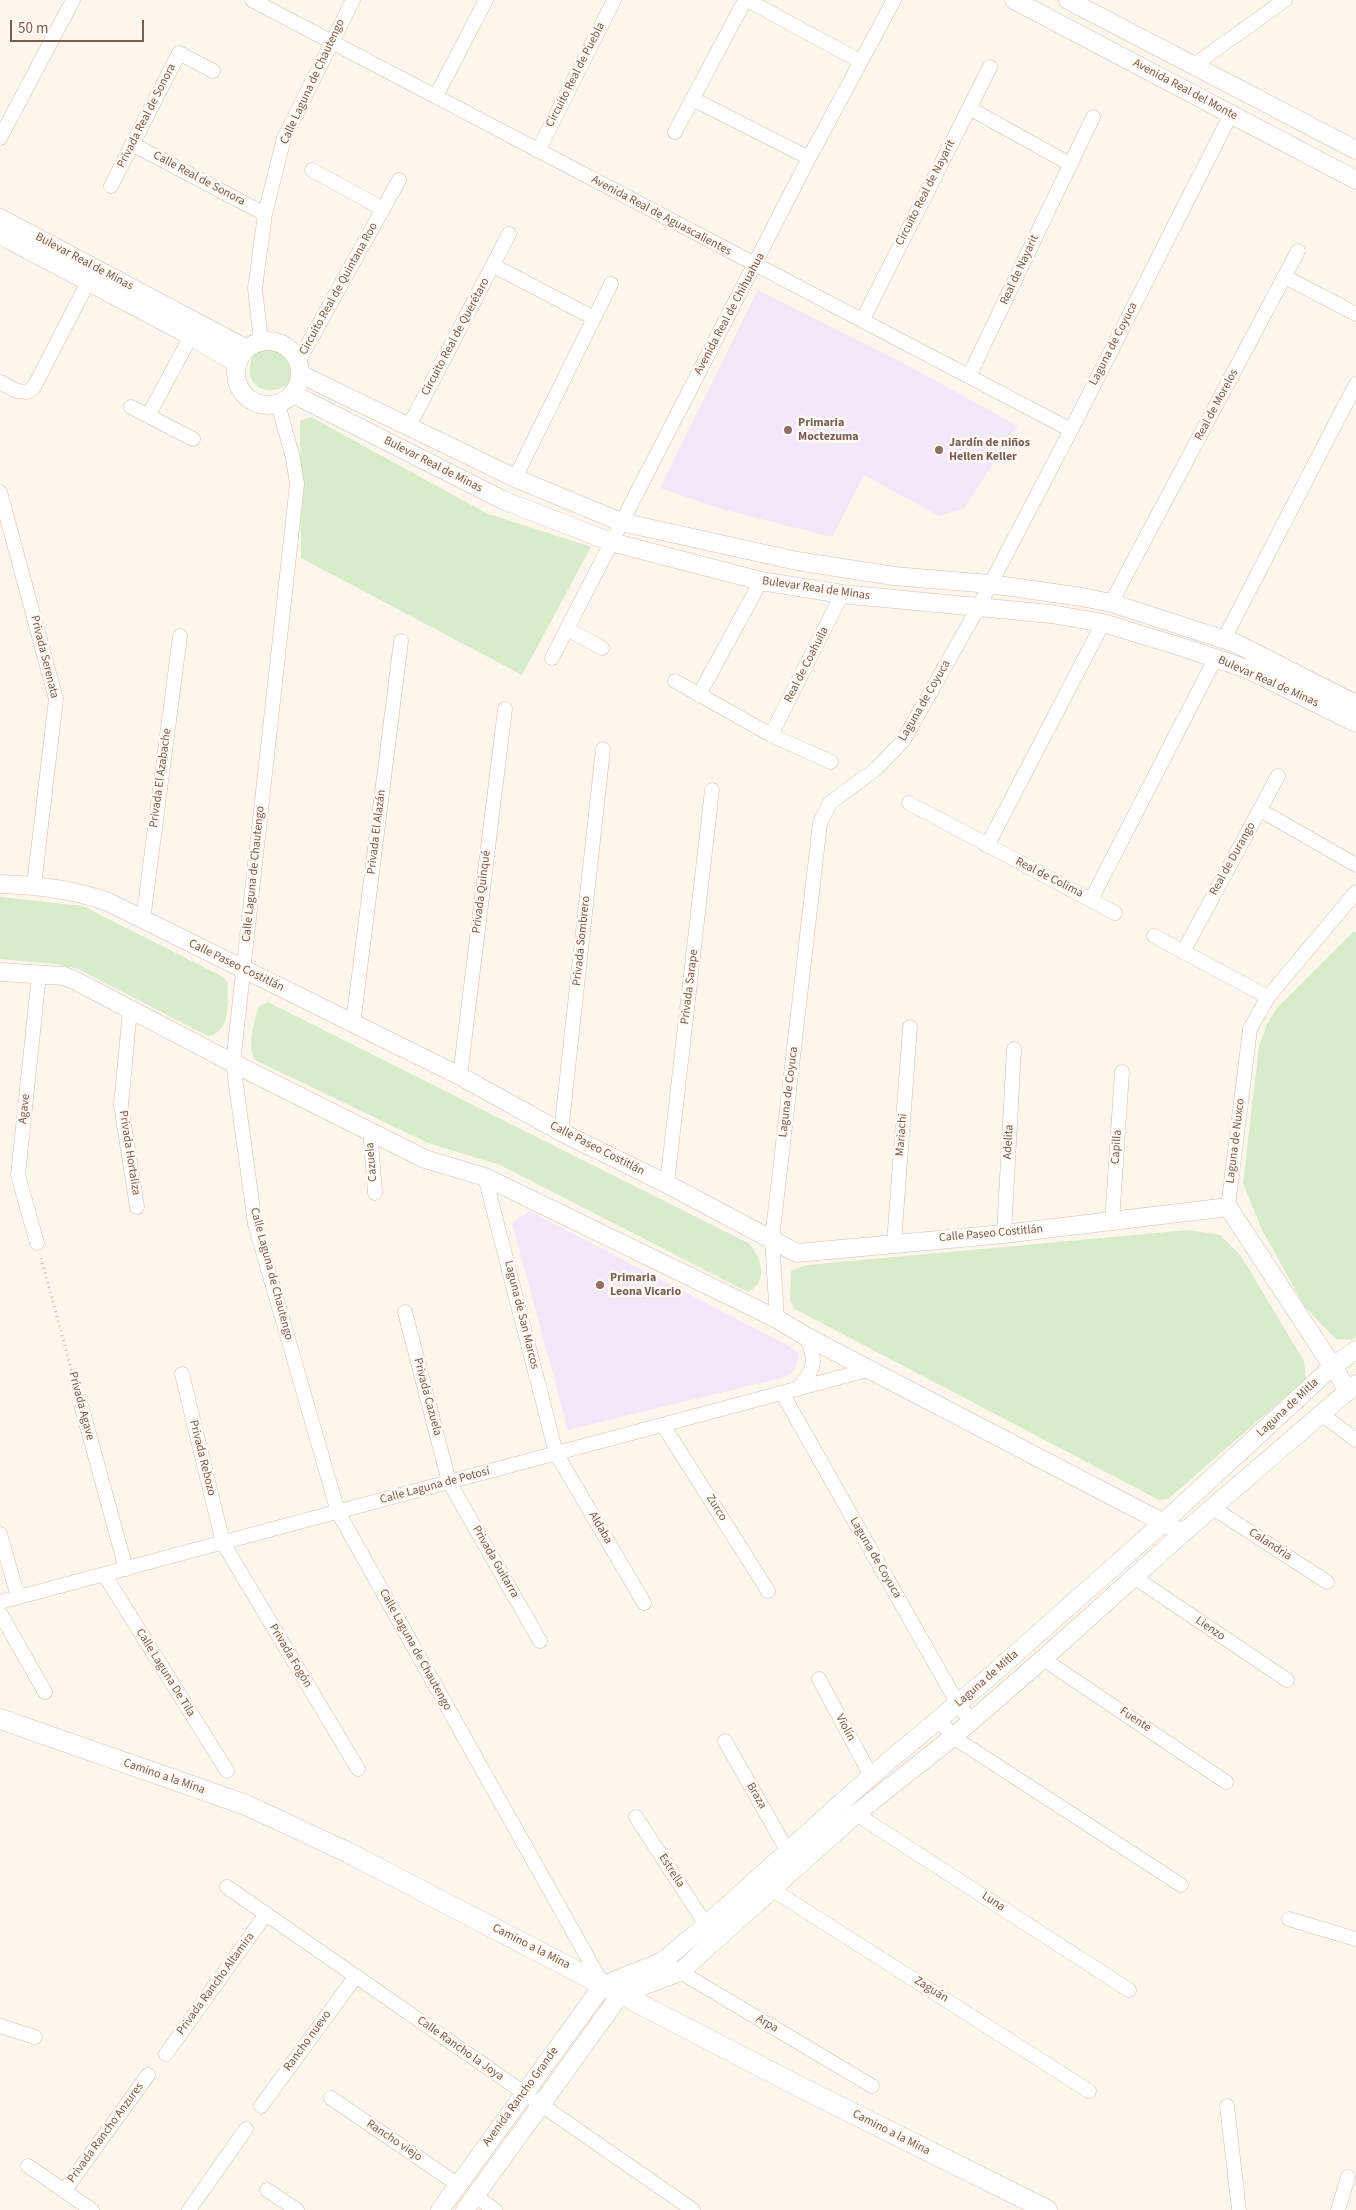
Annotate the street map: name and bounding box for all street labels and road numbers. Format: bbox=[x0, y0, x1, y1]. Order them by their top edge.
street label: Calle Laguna de Chautengo bbox=[278, 17, 348, 147]
street label: Circuito Real de Puebla bbox=[543, 20, 609, 130]
street label: Avenida Real del Monte bbox=[1130, 56, 1240, 124]
street label: Privada Real de Sonora bbox=[114, 61, 180, 171]
street label: Circuito Real de Nayarit bbox=[893, 138, 959, 248]
street label: Calle Real de Sonora bbox=[150, 149, 248, 209]
street label: Avenida Real de Aguascalientes bbox=[589, 173, 733, 259]
street label: Circuito Real de Quintana Roo bbox=[297, 220, 381, 358]
street label: Bulevar Real de Minas bbox=[33, 230, 135, 294]
street label: Real de Nayarit bbox=[998, 233, 1042, 307]
street label: Avenida Real de Chihuahua bbox=[692, 251, 768, 377]
street label: Circuito Real de Querétaro bbox=[419, 276, 493, 398]
street label: Laguna de Coyuca bbox=[1087, 300, 1141, 388]
street label: Real de Morelos bbox=[1192, 367, 1242, 443]
street label: Bulevar Real de Minas bbox=[381, 434, 485, 496]
street label: Bulevar Real de Minas bbox=[761, 574, 871, 604]
street label: Privada Serenata bbox=[27, 614, 61, 700]
street label: Real de Coahuila bbox=[782, 625, 832, 705]
street label: Bulevar Real de Minas bbox=[1215, 653, 1321, 711]
street label: Laguna de Coyuca bbox=[896, 658, 954, 744]
street label: Privada El Azabache bbox=[147, 727, 175, 829]
street label: Privada El Alazán bbox=[365, 789, 389, 875]
street label: Calle Laguna de Chautengo bbox=[240, 805, 268, 943]
street label: Real de Durango bbox=[1207, 820, 1259, 898]
street label: Privada Quinqué bbox=[470, 850, 494, 934]
street label: Real de Colima bbox=[1013, 855, 1085, 901]
street label: Privada Sombrero bbox=[570, 895, 594, 987]
street label: Calle Paseo Costitlán bbox=[186, 937, 286, 995]
street label: Privada Sarape bbox=[678, 949, 702, 1025]
street label: Laguna de Coyuca bbox=[776, 1046, 802, 1138]
street label: Agave bbox=[16, 1093, 34, 1125]
street label: Laguna de Nuxco bbox=[1224, 1098, 1248, 1184]
street label: Privada Hortaliza bbox=[115, 1110, 143, 1196]
street label: Mariachi bbox=[893, 1113, 911, 1157]
street label: Calle Paseo Costitlán bbox=[547, 1119, 647, 1179]
street label: Adelita bbox=[1001, 1124, 1017, 1160]
street label: Capilla bbox=[1109, 1129, 1125, 1165]
street label: Cazuela bbox=[363, 1142, 381, 1182]
street label: Calle Laguna de Chautengo bbox=[246, 1206, 296, 1342]
street label: Calle Paseo Costitlán bbox=[938, 1222, 1044, 1246]
street label: Laguna de San Marcos bbox=[501, 1259, 541, 1371]
street label: Privada Cazuela bbox=[410, 1357, 444, 1437]
street label: Privada Agave bbox=[65, 1370, 97, 1442]
street label: Laguna de Mitla bbox=[1254, 1376, 1322, 1440]
street label: Privada Rebozo bbox=[186, 1419, 218, 1497]
street label: Calle Laguna de Potosí bbox=[379, 1464, 491, 1508]
street label: Zurco bbox=[702, 1492, 730, 1524]
street label: Aldaba bbox=[585, 1509, 615, 1547]
street label: Laguna de Coyuca bbox=[846, 1515, 904, 1601]
street label: Privada Guitarra bbox=[468, 1523, 522, 1601]
street label: Calandria bbox=[1246, 1526, 1294, 1564]
street label: Calle Laguna de Chautengo bbox=[376, 1587, 454, 1713]
street label: Lienzo bbox=[1192, 1614, 1228, 1644]
street label: Privada Fogón bbox=[265, 1622, 315, 1690]
street label: Calle Laguna De Tila bbox=[132, 1626, 198, 1720]
street label: Laguna de Mitla bbox=[952, 1648, 1022, 1710]
street label: Fuente bbox=[1117, 1704, 1153, 1736]
street label: Violín bbox=[832, 1712, 858, 1744]
street label: Camino a la Mina bbox=[121, 1756, 207, 1798]
street label: Braza bbox=[743, 1780, 769, 1812]
street label: Estrella bbox=[655, 1851, 687, 1891]
street label: Luna bbox=[979, 1889, 1007, 1915]
street label: Camino a la Mina bbox=[490, 1921, 572, 1973]
street label: Privada Rancho Altamira bbox=[174, 1930, 258, 2038]
street label: Zaguán bbox=[911, 1974, 951, 2006]
street label: Rancho nuevo bbox=[281, 2008, 335, 2074]
street label: Arpa bbox=[753, 2012, 781, 2036]
street label: Calle Rancho la Joya bbox=[414, 2014, 506, 2084]
street label: Avenida Rancho Grande bbox=[480, 2044, 562, 2150]
street label: Privada Rancho Anzures bbox=[65, 2080, 147, 2186]
street label: Camino a la Mina bbox=[850, 2107, 932, 2159]
street label: Rancho viejo bbox=[363, 2117, 425, 2165]

